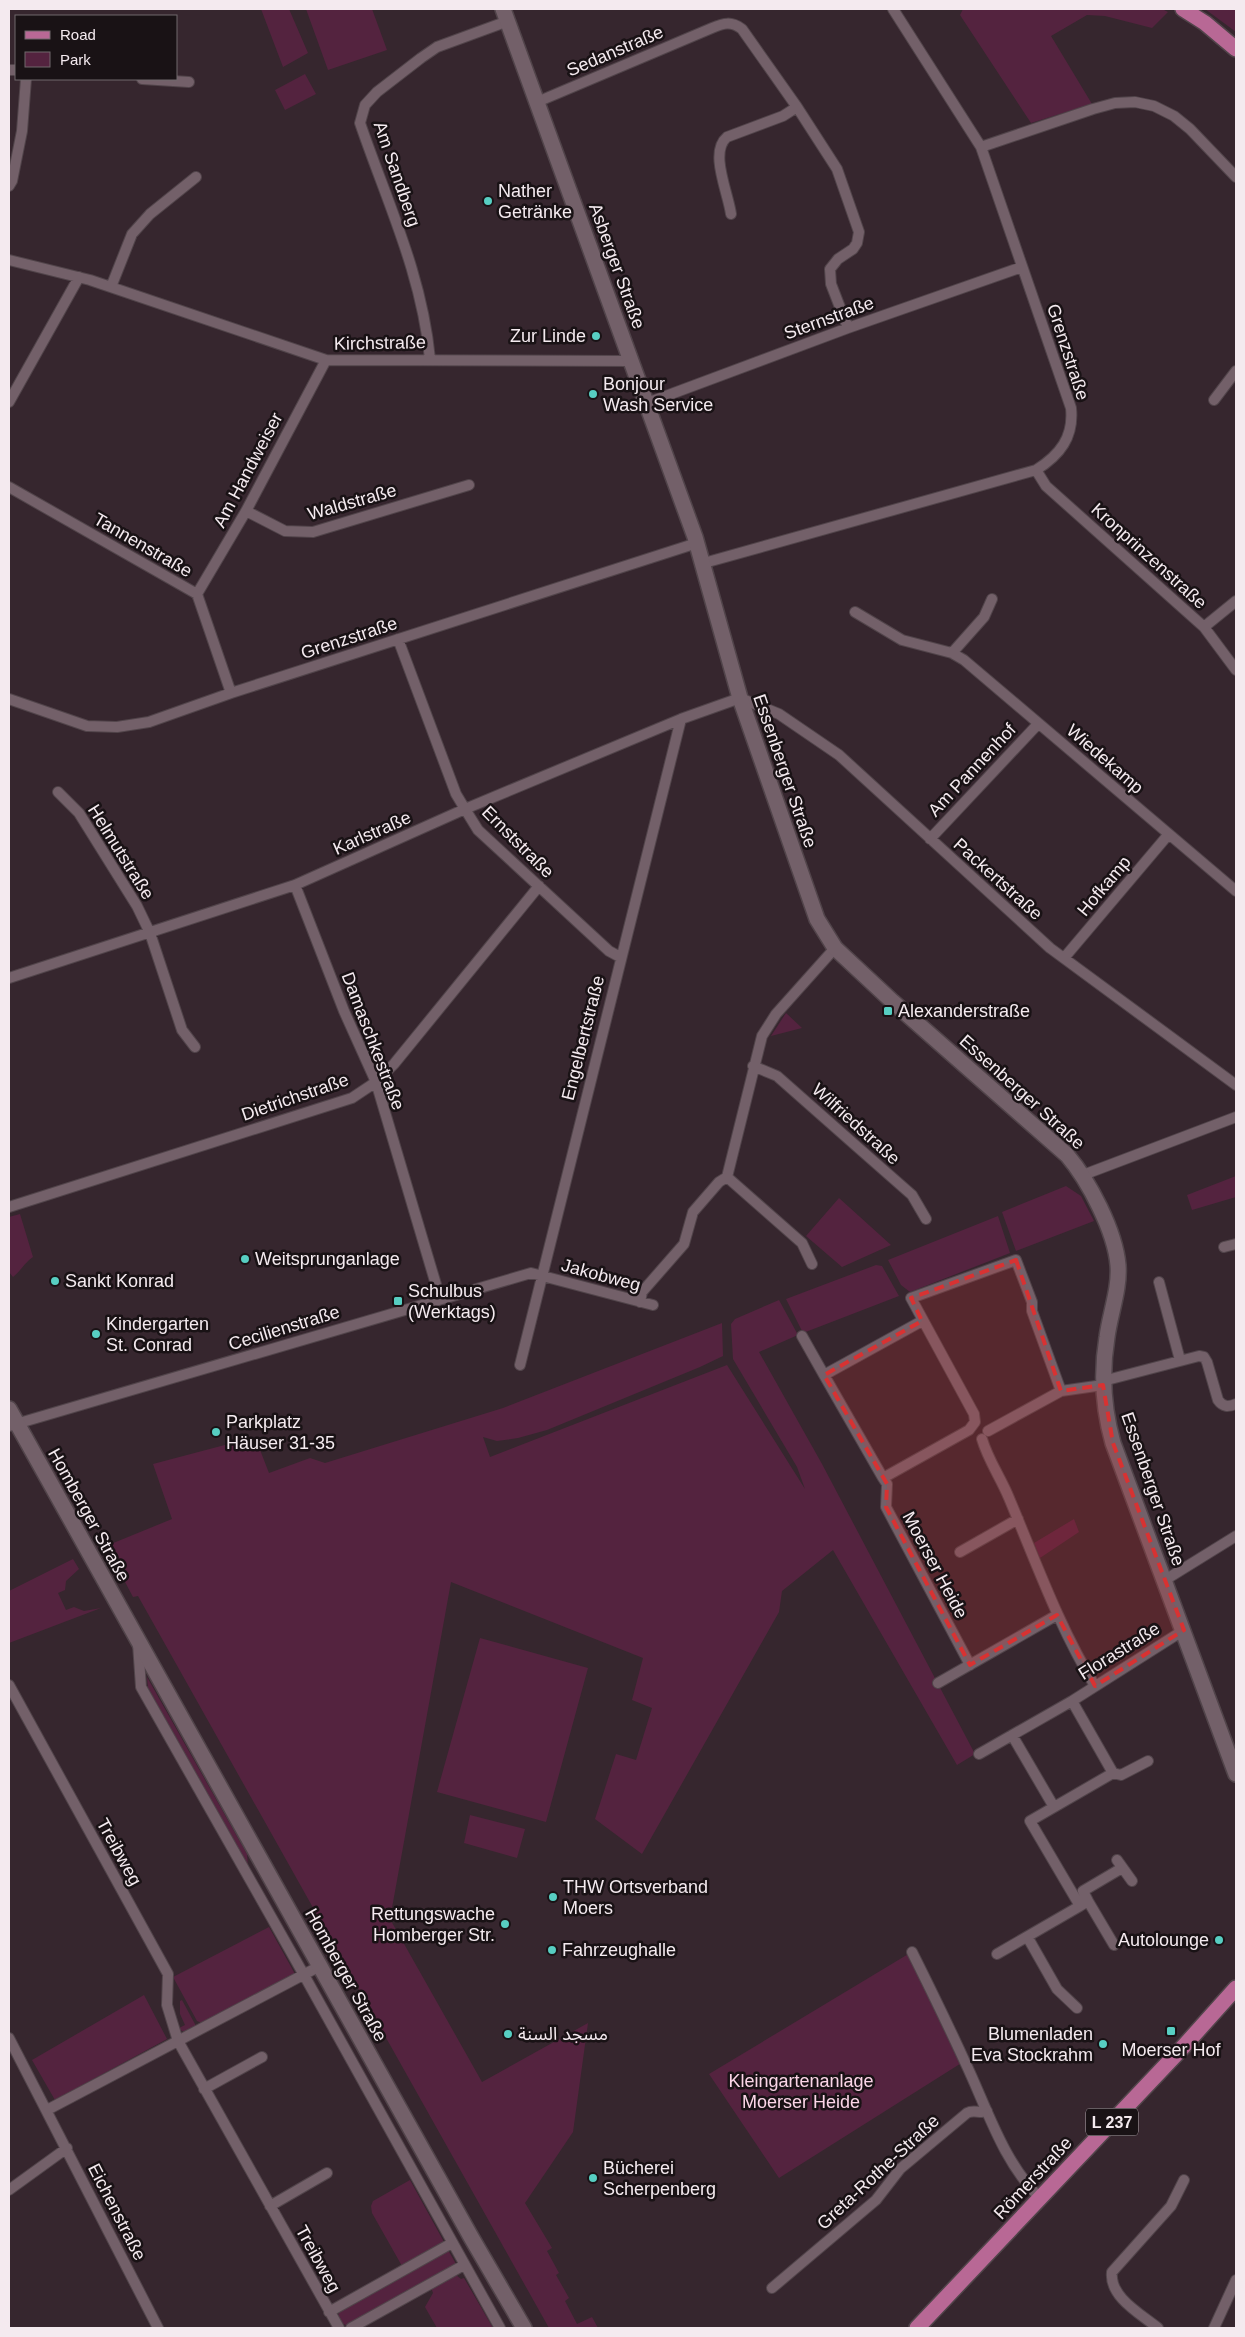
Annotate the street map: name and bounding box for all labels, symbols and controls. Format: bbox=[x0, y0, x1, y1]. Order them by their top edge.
legend bbox=[15, 15, 178, 80]
street label: Sedanstraße bbox=[564, 22, 666, 80]
text: Road bbox=[60, 26, 96, 43]
text: Park bbox=[60, 51, 91, 68]
street label: Am Sandberg bbox=[370, 119, 424, 229]
place label: Nather Getränke bbox=[498, 181, 572, 222]
marker: Nather Getränke bbox=[482, 195, 494, 207]
street label: Asberger Straße bbox=[585, 201, 649, 331]
street label: Sternstraße bbox=[781, 293, 877, 343]
street label: Grenzstraße bbox=[1043, 301, 1093, 403]
place label: Zur Linde bbox=[510, 326, 586, 346]
marker: Zur Linde bbox=[590, 330, 602, 342]
street label: Kirchstraße bbox=[334, 332, 426, 354]
place label: Bonjour Wash Service bbox=[603, 374, 713, 415]
marker: Bonjour Wash Service bbox=[587, 388, 599, 400]
street label: Am Handweiser bbox=[209, 409, 287, 531]
street label: Waldstraße bbox=[305, 480, 399, 524]
street label: Kronprinzenstraße bbox=[1087, 499, 1211, 613]
street label: Tannenstraße bbox=[90, 509, 196, 581]
street label: Grenzstraße bbox=[298, 613, 400, 663]
street label: Essenberger Straße bbox=[749, 692, 821, 850]
street label: Am Pannenhof bbox=[924, 719, 1021, 820]
street label: Wiedekamp bbox=[1063, 720, 1147, 798]
street label: Helmutstraße bbox=[84, 801, 158, 903]
street label: Ernststraße bbox=[478, 802, 558, 882]
street label: Karlstraße bbox=[330, 807, 414, 859]
street label: Packertstraße bbox=[950, 834, 1046, 924]
street label: Hofkamp bbox=[1073, 852, 1135, 920]
street label: Damaschkestraße bbox=[337, 969, 409, 1113]
street label: Engelbertstraße bbox=[558, 973, 608, 1103]
place label: Alexanderstraße bbox=[898, 1001, 1030, 1021]
marker: Alexanderstraße bbox=[882, 1005, 894, 1017]
street label: Essenberger Straße bbox=[955, 1031, 1089, 1153]
street label: Dietrichstraße bbox=[239, 1069, 351, 1125]
street label: Wilfriedstraße bbox=[808, 1079, 904, 1169]
place label: Weitsprunganlage bbox=[255, 1249, 400, 1269]
marker: Weitsprunganlage bbox=[239, 1253, 251, 1265]
street label: Jakobweg bbox=[559, 1255, 643, 1295]
place label: Sankt Konrad bbox=[65, 1271, 174, 1291]
marker: Sankt Konrad bbox=[49, 1275, 61, 1287]
place label: Schulbus (Werktags) bbox=[408, 1281, 496, 1322]
marker: Schulbus (Werktags) bbox=[392, 1295, 404, 1307]
street label: Cecilienstraße bbox=[226, 1302, 342, 1354]
place label: Kindergarten St. Conrad bbox=[106, 1314, 209, 1355]
marker: Kindergarten St. Conrad bbox=[90, 1328, 102, 1340]
street label: Essenberger Straße bbox=[1117, 1410, 1189, 1568]
place label: Parkplatz Häuser 31-35 bbox=[226, 1412, 335, 1453]
marker: Parkplatz Häuser 31-35 bbox=[210, 1426, 222, 1438]
street label: Homberger Straße bbox=[44, 1445, 134, 1585]
street label: Moerser Heide bbox=[898, 1508, 972, 1622]
street label: Florastraße bbox=[1075, 1618, 1163, 1684]
street label: Treibweg bbox=[92, 1815, 146, 1889]
place label: THW Ortsverband Moers bbox=[563, 1877, 708, 1918]
marker: THW Ortsverband Moers bbox=[547, 1891, 559, 1903]
place label: Rettungswache Homberger Str. bbox=[371, 1904, 495, 1945]
street label: Homberger Straße bbox=[301, 1905, 391, 2045]
marker: Rettungswache Homberger Str. bbox=[499, 1918, 511, 1930]
place label: Autolounge bbox=[1118, 1930, 1209, 1950]
marker: Autolounge bbox=[1213, 1934, 1225, 1946]
place label: Fahrzeughalle bbox=[562, 1940, 676, 1960]
marker: Fahrzeughalle bbox=[546, 1944, 558, 1956]
place label: مسجد السنة bbox=[518, 2024, 608, 2044]
place label: Blumenladen Eva Stockrahm bbox=[971, 2024, 1093, 2065]
marker: Moerser Hof bbox=[1165, 2025, 1177, 2037]
marker: مسجد السنة bbox=[502, 2028, 514, 2040]
marker: Blumenladen Eva Stockrahm bbox=[1097, 2038, 1109, 2050]
place label: Moerser Hof bbox=[1121, 2040, 1222, 2060]
park label: Kleingartenanlage Moerser Heide bbox=[728, 2071, 874, 2112]
road number: L 237 bbox=[1086, 2108, 1138, 2136]
street label: Greta-Rothe-Straße bbox=[813, 2110, 943, 2234]
street label: Römerstraße bbox=[990, 2133, 1076, 2223]
place label: Bücherei Scherpenberg bbox=[603, 2158, 716, 2199]
street label: Eichenstraße bbox=[84, 2160, 150, 2264]
marker: Bücherei Scherpenberg bbox=[587, 2172, 599, 2184]
street label: Treibweg bbox=[291, 2222, 345, 2296]

